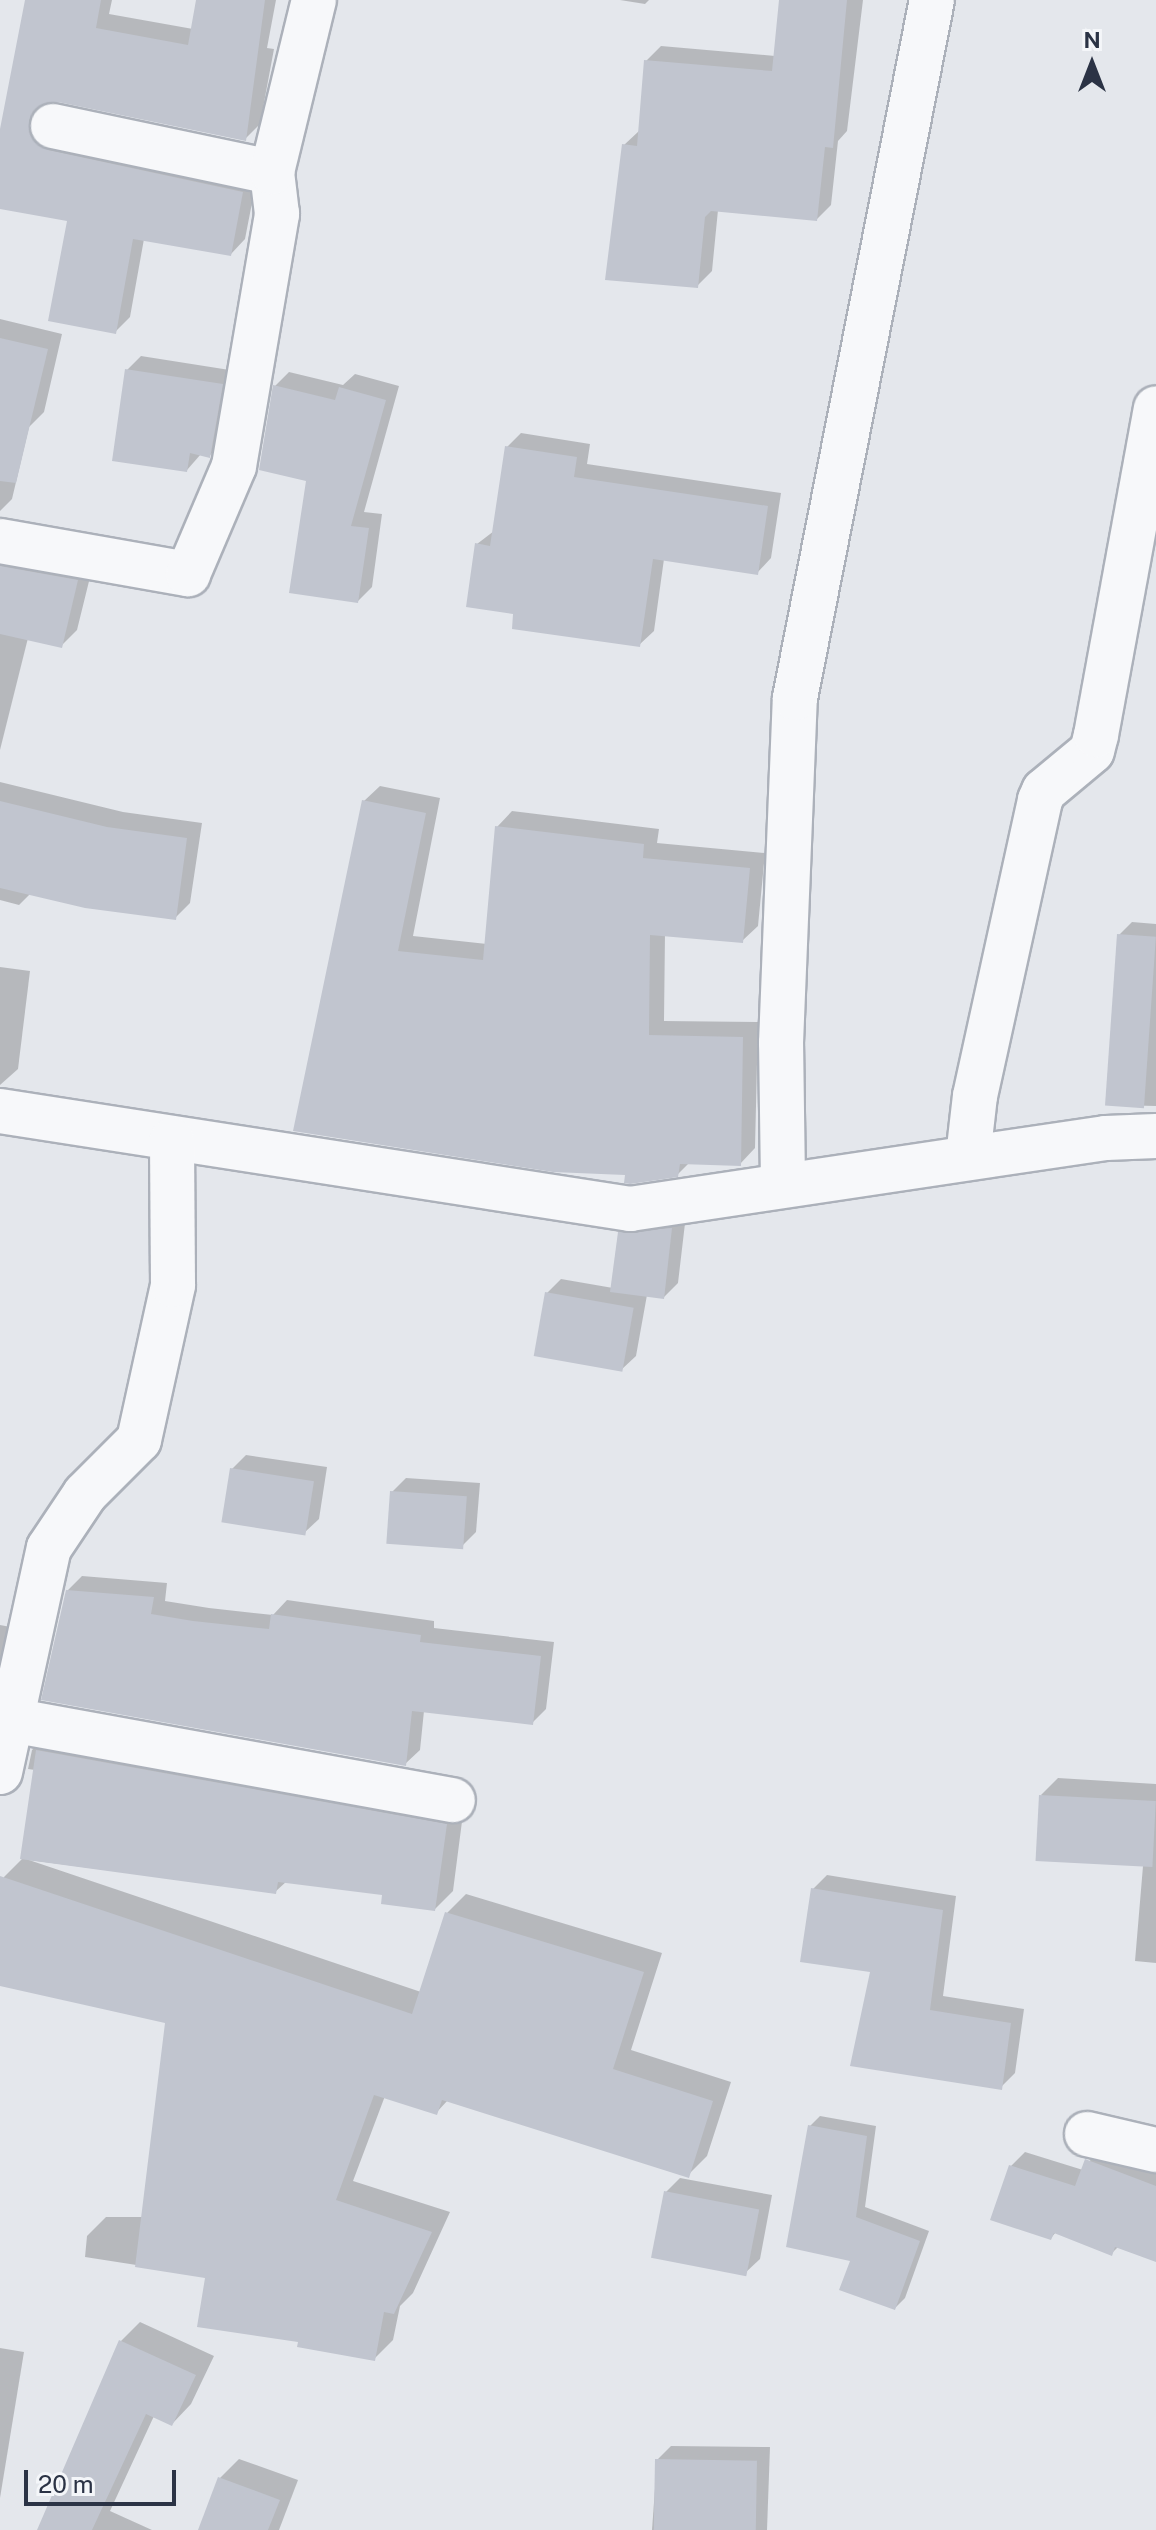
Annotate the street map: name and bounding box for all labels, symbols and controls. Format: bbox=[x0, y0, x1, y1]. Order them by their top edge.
north arrow bbox=[1052, 24, 1132, 104]
text: N bbox=[1083, 27, 1101, 53]
scale bar bbox=[28, 2454, 180, 2504]
text: 20 m bbox=[38, 2470, 94, 2498]

